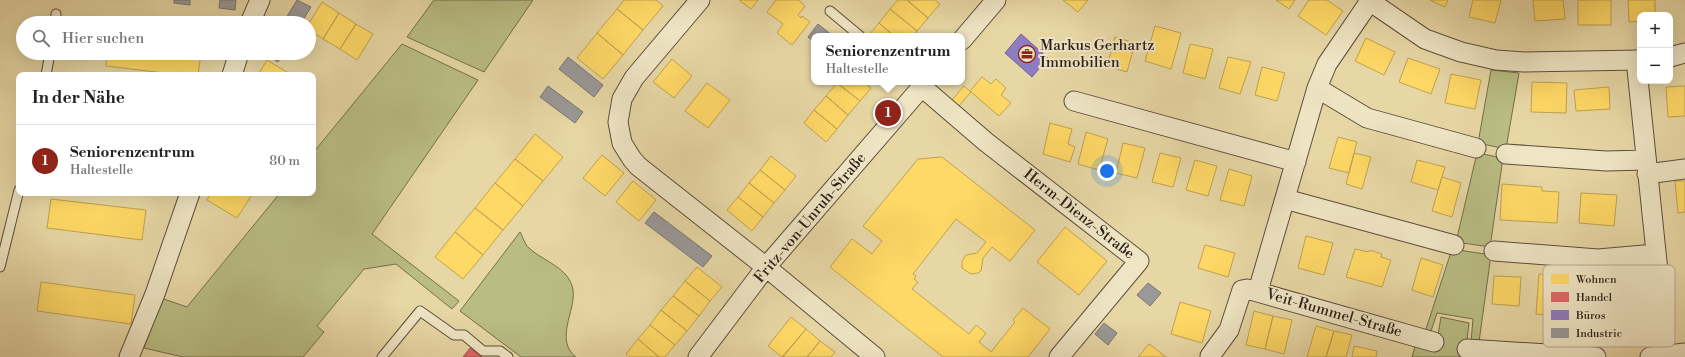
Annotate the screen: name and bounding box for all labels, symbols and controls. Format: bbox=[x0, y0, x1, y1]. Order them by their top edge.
map controls bbox=[1637, 12, 1673, 84]
button: + bbox=[1637, 12, 1673, 48]
search box bbox=[16, 16, 316, 60]
icon: search bbox=[30, 27, 52, 49]
text: Hier suchen bbox=[62, 29, 144, 48]
popup bbox=[811, 33, 965, 85]
place label: Markus Gerhartz Immobilien bbox=[1040, 36, 1154, 72]
text: Seniorenzentrum bbox=[826, 42, 950, 61]
office icon: Markus Gerhartz Immobilien bbox=[1017, 44, 1037, 64]
button: − bbox=[1637, 48, 1673, 84]
text: Haltestelle bbox=[826, 61, 889, 77]
text: In der Nähe bbox=[32, 87, 125, 109]
pin: 1 bbox=[875, 98, 901, 128]
text: Seniorenzentrum bbox=[70, 143, 195, 162]
street label: Fritz-von-Unruh-Straße bbox=[750, 149, 870, 287]
text: 1 bbox=[42, 153, 48, 169]
text: 80 m bbox=[269, 153, 300, 169]
your location bbox=[1097, 161, 1117, 181]
text: Haltestelle bbox=[70, 162, 133, 178]
street label: Herm-Dienz-Straße bbox=[1020, 165, 1138, 263]
legend bbox=[1543, 265, 1675, 347]
text: Wohnen bbox=[1575, 273, 1617, 287]
street label: Veit-Rummel-Straße bbox=[1263, 284, 1404, 341]
text: Handel bbox=[1576, 291, 1613, 305]
text: Büros bbox=[1575, 309, 1606, 323]
text: Industrie bbox=[1576, 327, 1623, 341]

